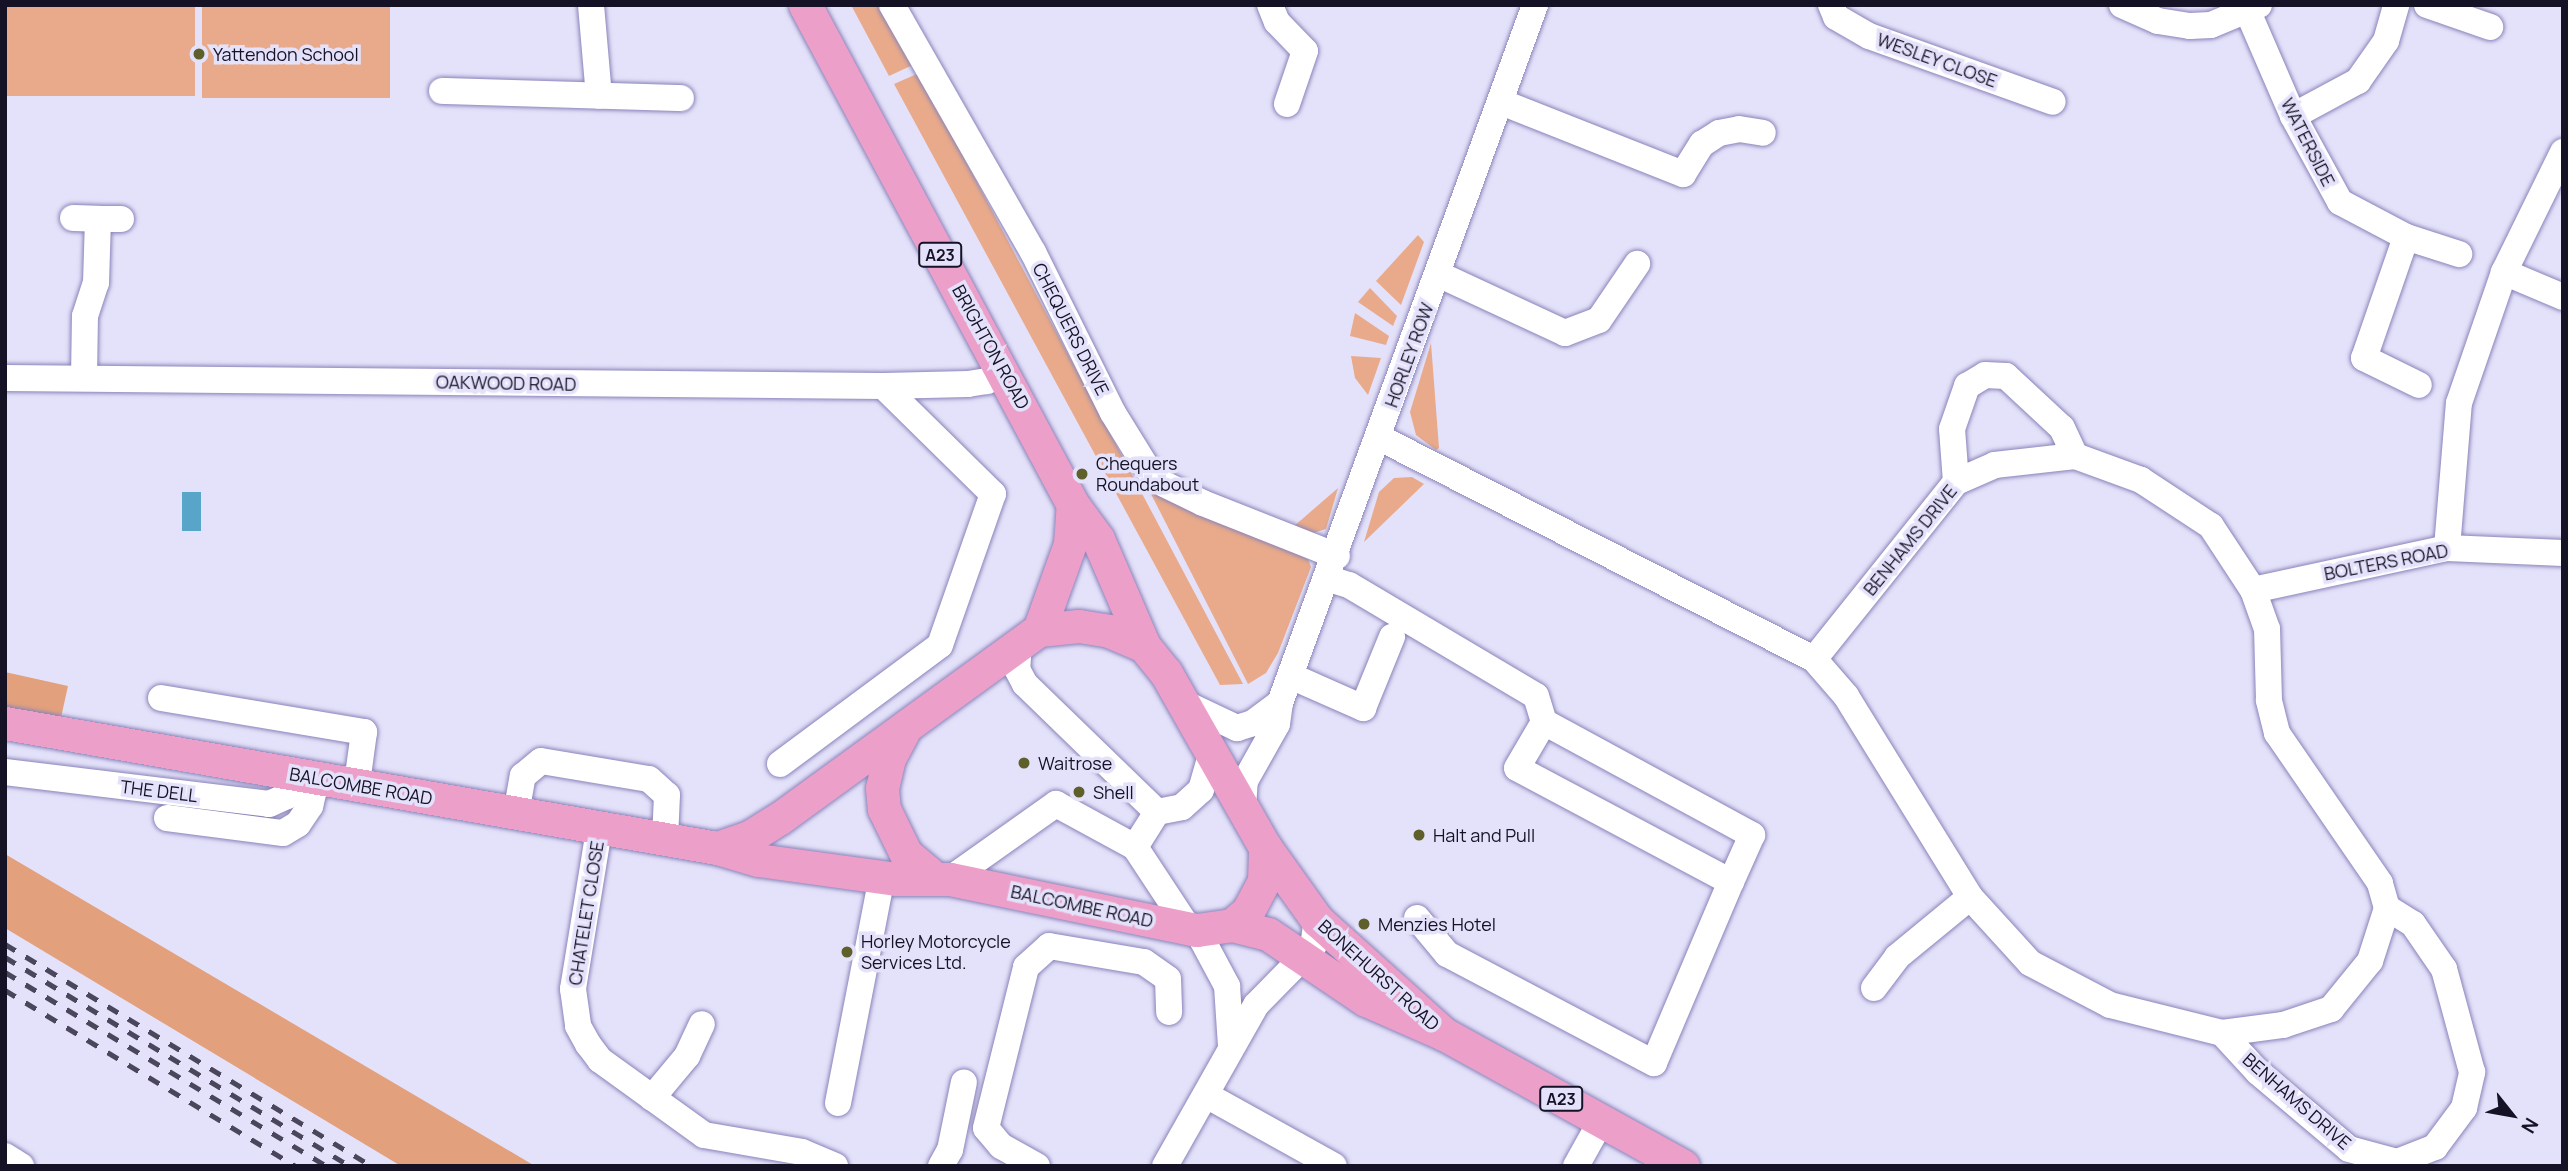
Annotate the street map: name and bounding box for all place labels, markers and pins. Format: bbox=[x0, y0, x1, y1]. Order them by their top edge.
place label: Yattendon School bbox=[213, 43, 359, 65]
marker: Yattendon School bbox=[191, 46, 207, 62]
place label: Chequers Roundabout bbox=[1096, 453, 1199, 496]
marker: Chequers Roundabout bbox=[1074, 466, 1090, 482]
place label: Waitrose bbox=[1038, 752, 1112, 774]
marker: Waitrose bbox=[1016, 755, 1032, 771]
place label: Shell bbox=[1093, 781, 1134, 803]
marker: Shell bbox=[1071, 784, 1087, 800]
place label: Halt and Pull bbox=[1433, 824, 1535, 846]
marker: Halt and Pull bbox=[1411, 827, 1427, 843]
place label: Menzies Hotel bbox=[1378, 913, 1496, 935]
marker: Menzies Hotel bbox=[1356, 916, 1372, 932]
place label: Horley Motorcycle Services Ltd. bbox=[861, 931, 1011, 974]
marker: Horley Motorcycle Services Ltd. bbox=[839, 944, 855, 960]

